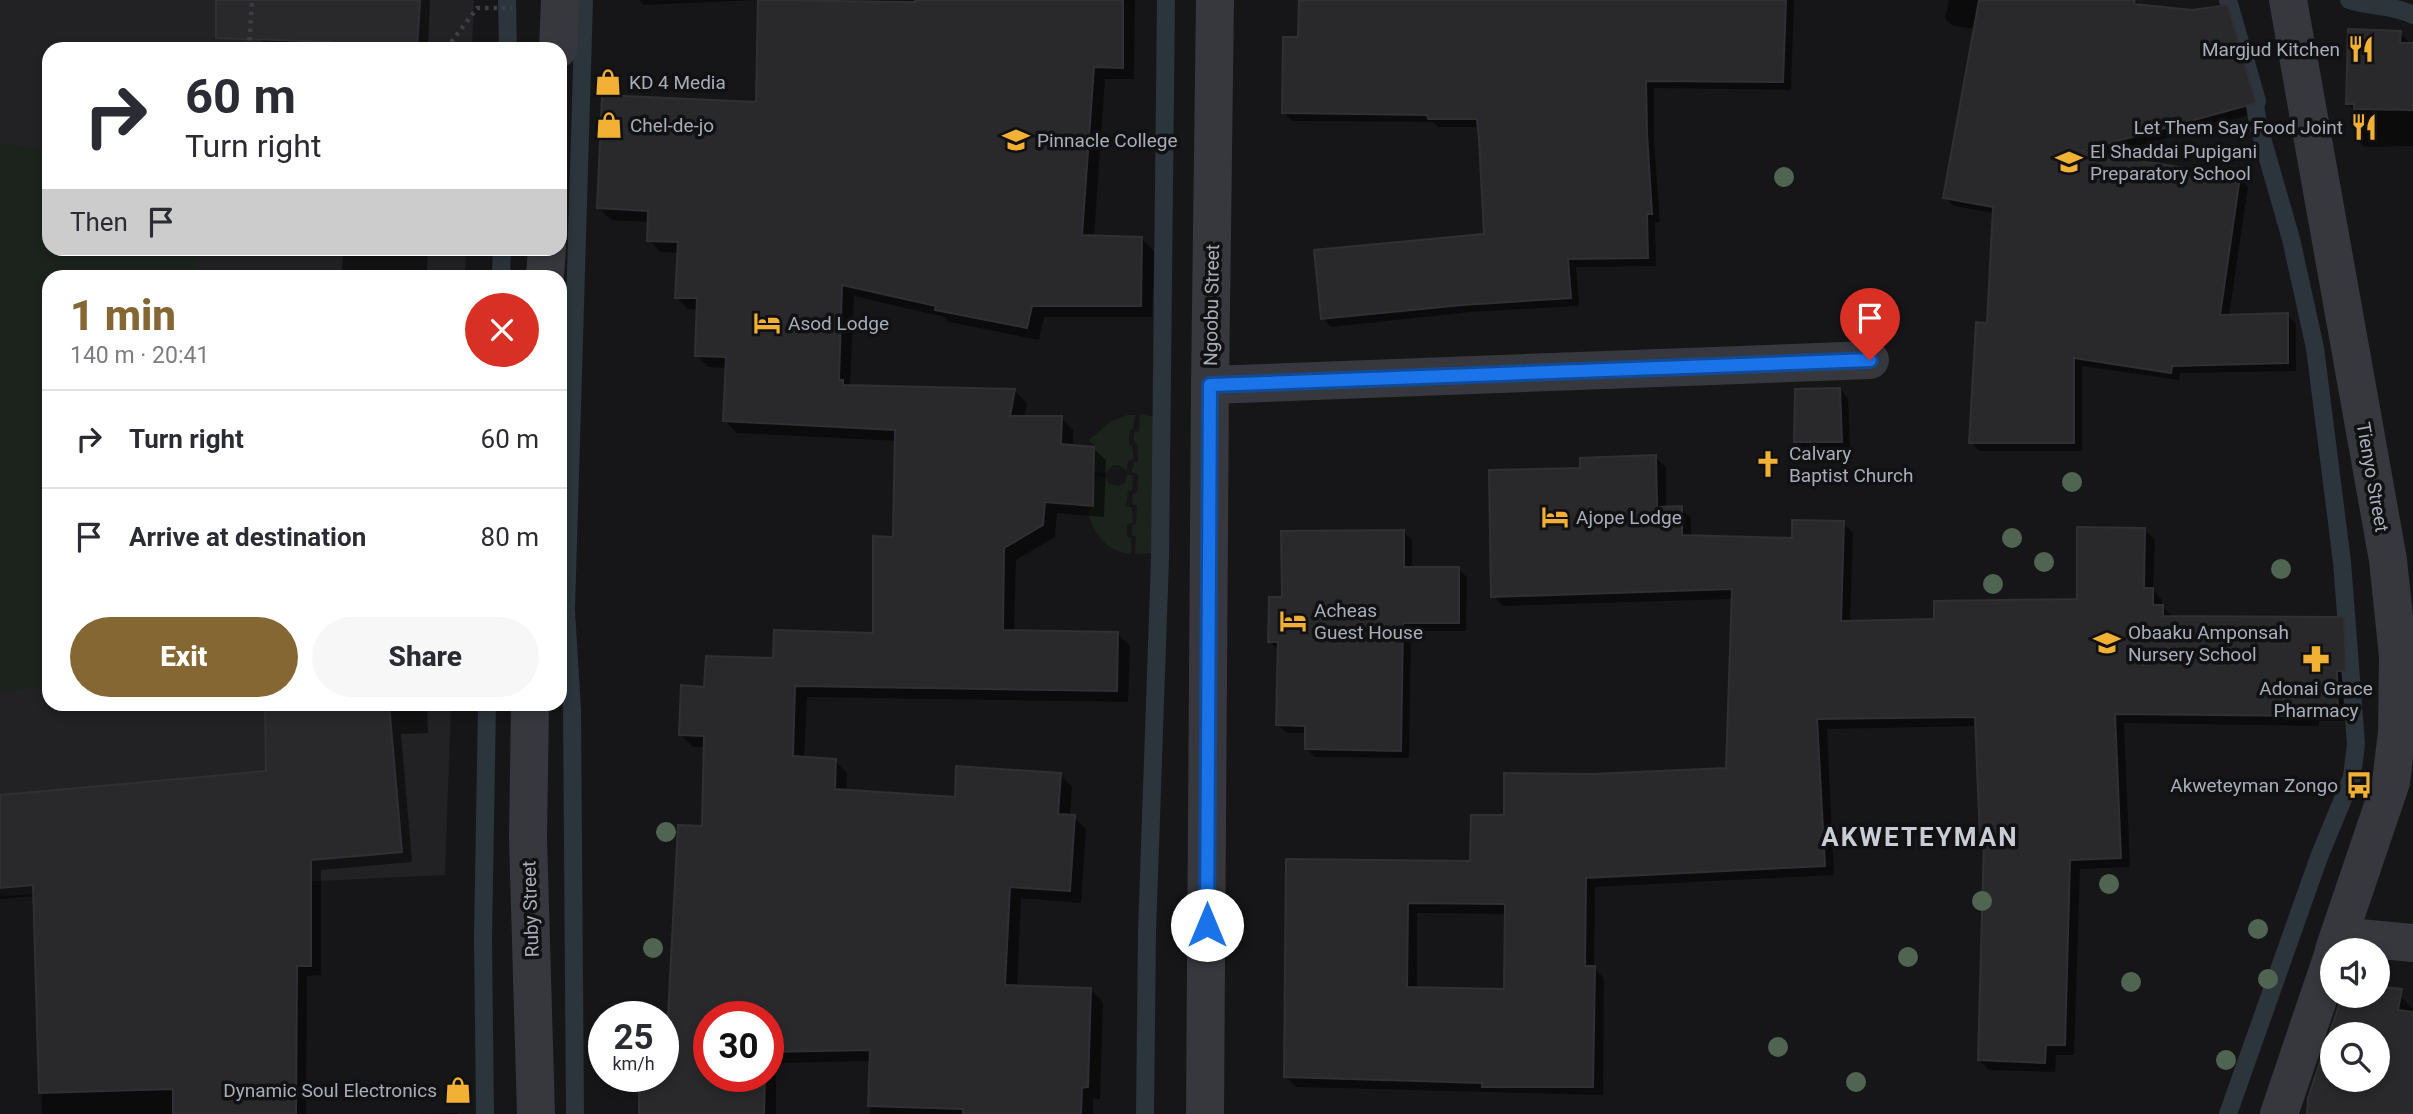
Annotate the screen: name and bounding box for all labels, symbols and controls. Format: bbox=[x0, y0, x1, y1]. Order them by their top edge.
restaurant icon: Margjud Kitchen bbox=[2346, 34, 2376, 64]
place label: Margjud Kitchen bbox=[2202, 38, 2340, 61]
shop icon: KD 4 Media bbox=[593, 67, 623, 97]
text: 60 m bbox=[185, 68, 296, 125]
icon: right bbox=[70, 70, 161, 161]
place label: KD 4 Media bbox=[629, 71, 726, 94]
shop icon: Chel-de-jo bbox=[594, 110, 624, 140]
restaurant icon: Let Them Say Food Joint bbox=[2349, 112, 2379, 142]
place label: Chel-de-jo bbox=[630, 114, 714, 137]
place label: Let Them Say Food Joint bbox=[2134, 116, 2343, 139]
school or university icon: Pinnacle College bbox=[1001, 125, 1031, 155]
text: Turn right bbox=[185, 127, 321, 165]
place label: Pinnacle College bbox=[1037, 129, 1178, 152]
place label: El Shaddai Pupigani Preparatory School bbox=[2090, 140, 2257, 185]
school or university icon: El Shaddai Pupigani Preparatory School bbox=[2054, 147, 2084, 177]
icon: arrive bbox=[142, 203, 180, 241]
text: Then bbox=[70, 207, 128, 237]
street label: Ngoobu Street bbox=[1199, 244, 1224, 366]
pin bbox=[1840, 288, 1900, 360]
text: 1 min bbox=[70, 291, 176, 340]
button: close bbox=[465, 293, 539, 367]
icon: arrive bbox=[1851, 299, 1889, 337]
hotel icon: Asod Lodge bbox=[752, 308, 782, 338]
place label: Asod Lodge bbox=[788, 312, 889, 335]
text: 140 m · 20:41 bbox=[70, 342, 209, 369]
icon: right bbox=[70, 420, 108, 458]
street label: Tienyo Street bbox=[2352, 420, 2393, 534]
text: Turn right bbox=[129, 424, 244, 454]
text: 60 m bbox=[481, 424, 539, 454]
place label: Calvary Baptist Church bbox=[1789, 442, 1913, 487]
church icon: Calvary Baptist Church bbox=[1753, 449, 1783, 479]
hotel icon: Ajope Lodge bbox=[1540, 502, 1570, 532]
place label: Ajope Lodge bbox=[1576, 506, 1682, 529]
icon: arrive bbox=[70, 518, 108, 556]
text: Arrive at destination bbox=[129, 522, 366, 552]
text: 80 m bbox=[481, 522, 539, 552]
place label: Acheas Guest House bbox=[1314, 599, 1423, 644]
hotel icon: Acheas Guest House bbox=[1278, 606, 1308, 636]
button: Exit bbox=[70, 617, 298, 697]
button: Share bbox=[312, 617, 539, 697]
place label: Obaaku Amponsah Nursery School bbox=[2128, 621, 2289, 666]
school or university icon: Obaaku Amponsah Nursery School bbox=[2092, 628, 2122, 658]
pharmacy icon: Adonai Grace Pharmacy bbox=[2301, 644, 2331, 674]
place label: Adonai Grace Pharmacy bbox=[2259, 677, 2373, 722]
bus stop icon: Akweteyman Zongo bbox=[2344, 770, 2374, 800]
place label: Akweteyman Zongo bbox=[2170, 774, 2338, 797]
district label: AKWETEYMAN bbox=[1821, 822, 2019, 852]
street label: Ruby Street bbox=[517, 860, 544, 958]
position arrow bbox=[1170, 888, 1244, 962]
map controls bbox=[2320, 938, 2390, 1092]
button: sound bbox=[2320, 938, 2390, 1008]
speed limit sign: 30 bbox=[693, 1001, 784, 1092]
text: 25 bbox=[613, 1017, 654, 1058]
button: search bbox=[2320, 1022, 2390, 1092]
text: km/h bbox=[612, 1053, 655, 1074]
shop icon: Dynamic Soul Electronics bbox=[443, 1075, 473, 1105]
place label: Dynamic Soul Electronics bbox=[223, 1079, 437, 1102]

